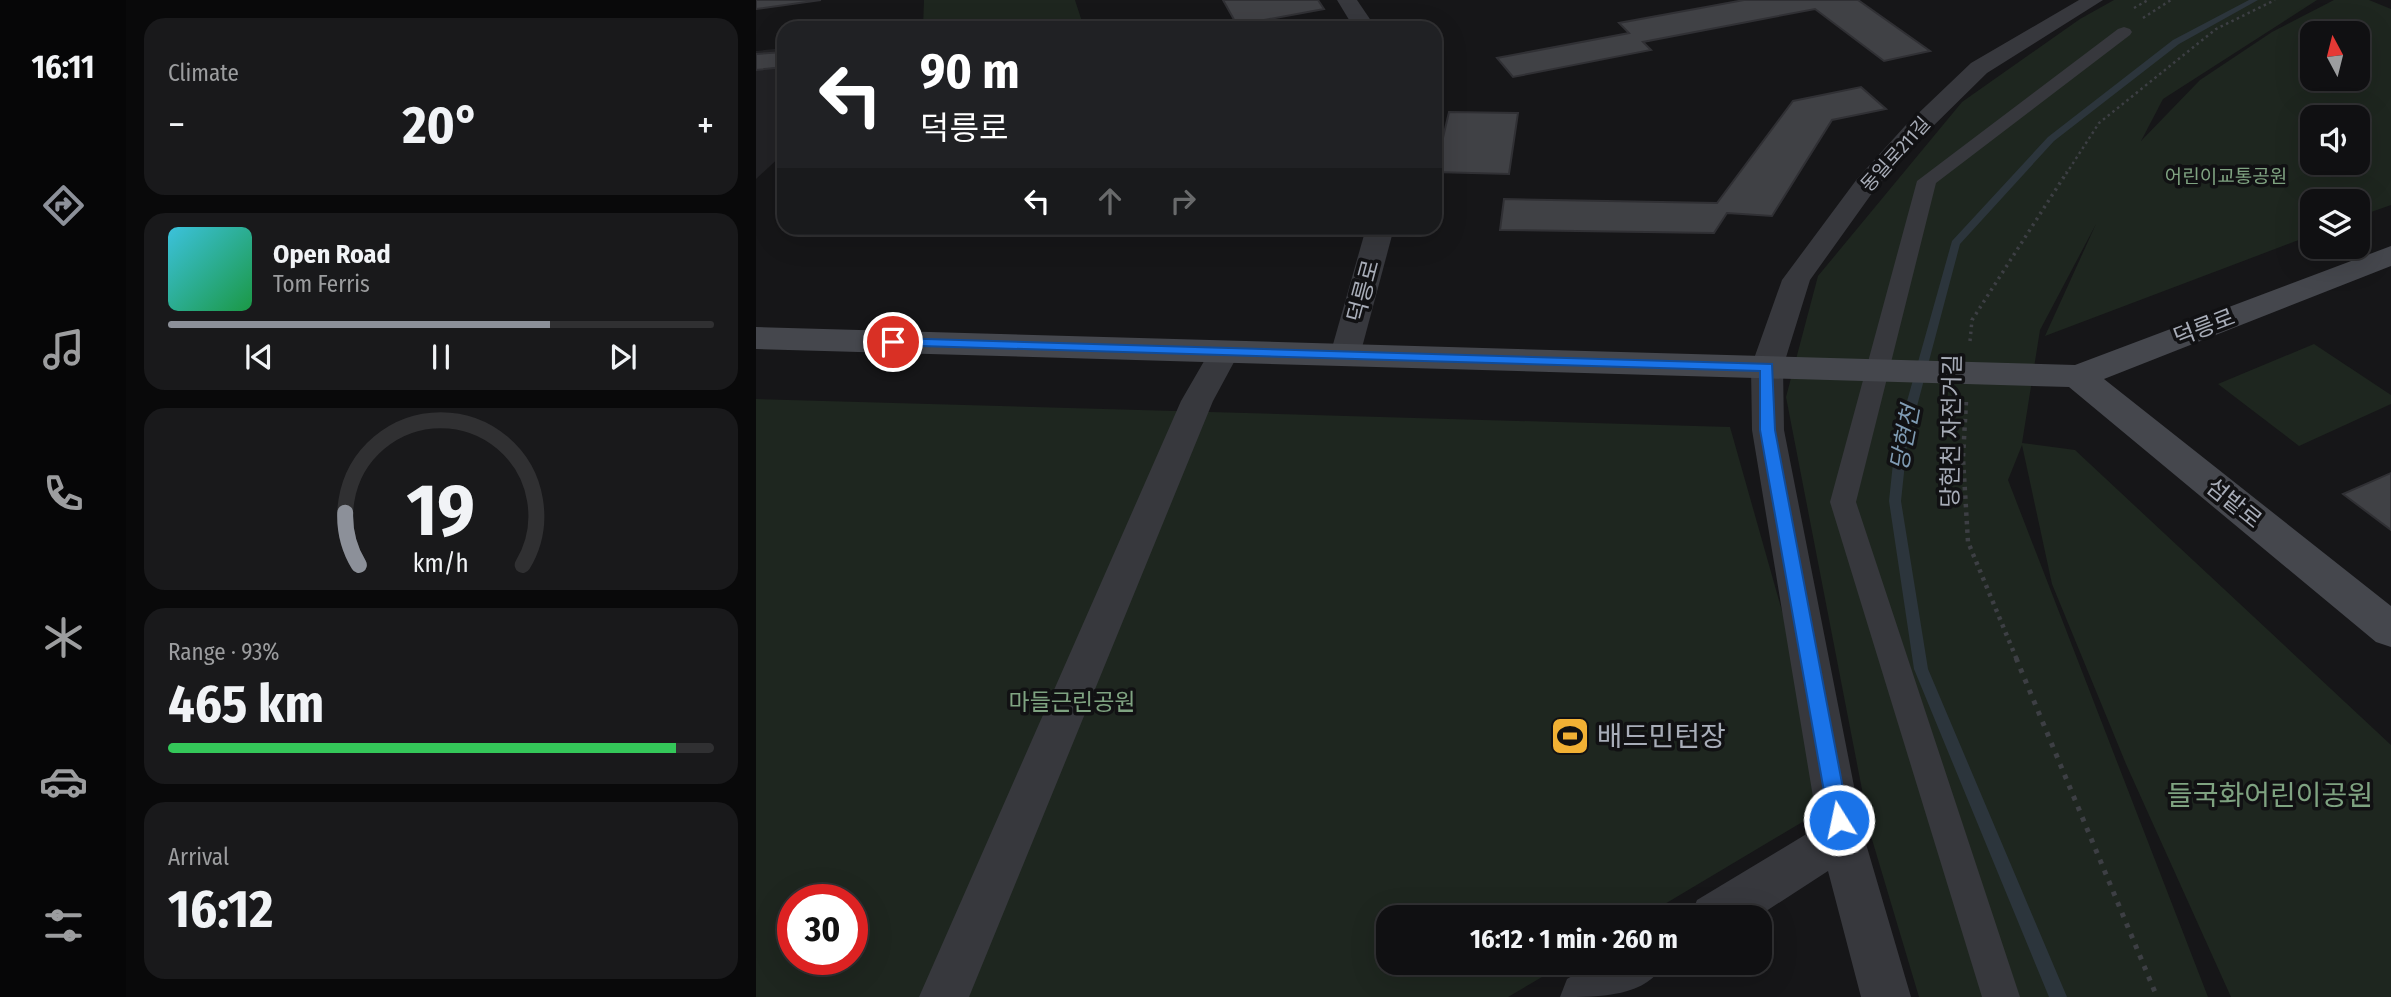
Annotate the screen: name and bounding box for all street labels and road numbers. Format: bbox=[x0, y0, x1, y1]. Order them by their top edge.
street label: 동일로211길 bbox=[1856, 112, 1935, 196]
street label: 덕릉로 bbox=[1341, 257, 1385, 325]
street label: 덕릉로 bbox=[2169, 303, 2239, 351]
street label: 당현천 자전거길 bbox=[1936, 354, 1966, 508]
street label: 섬밭로 bbox=[2201, 472, 2267, 534]

